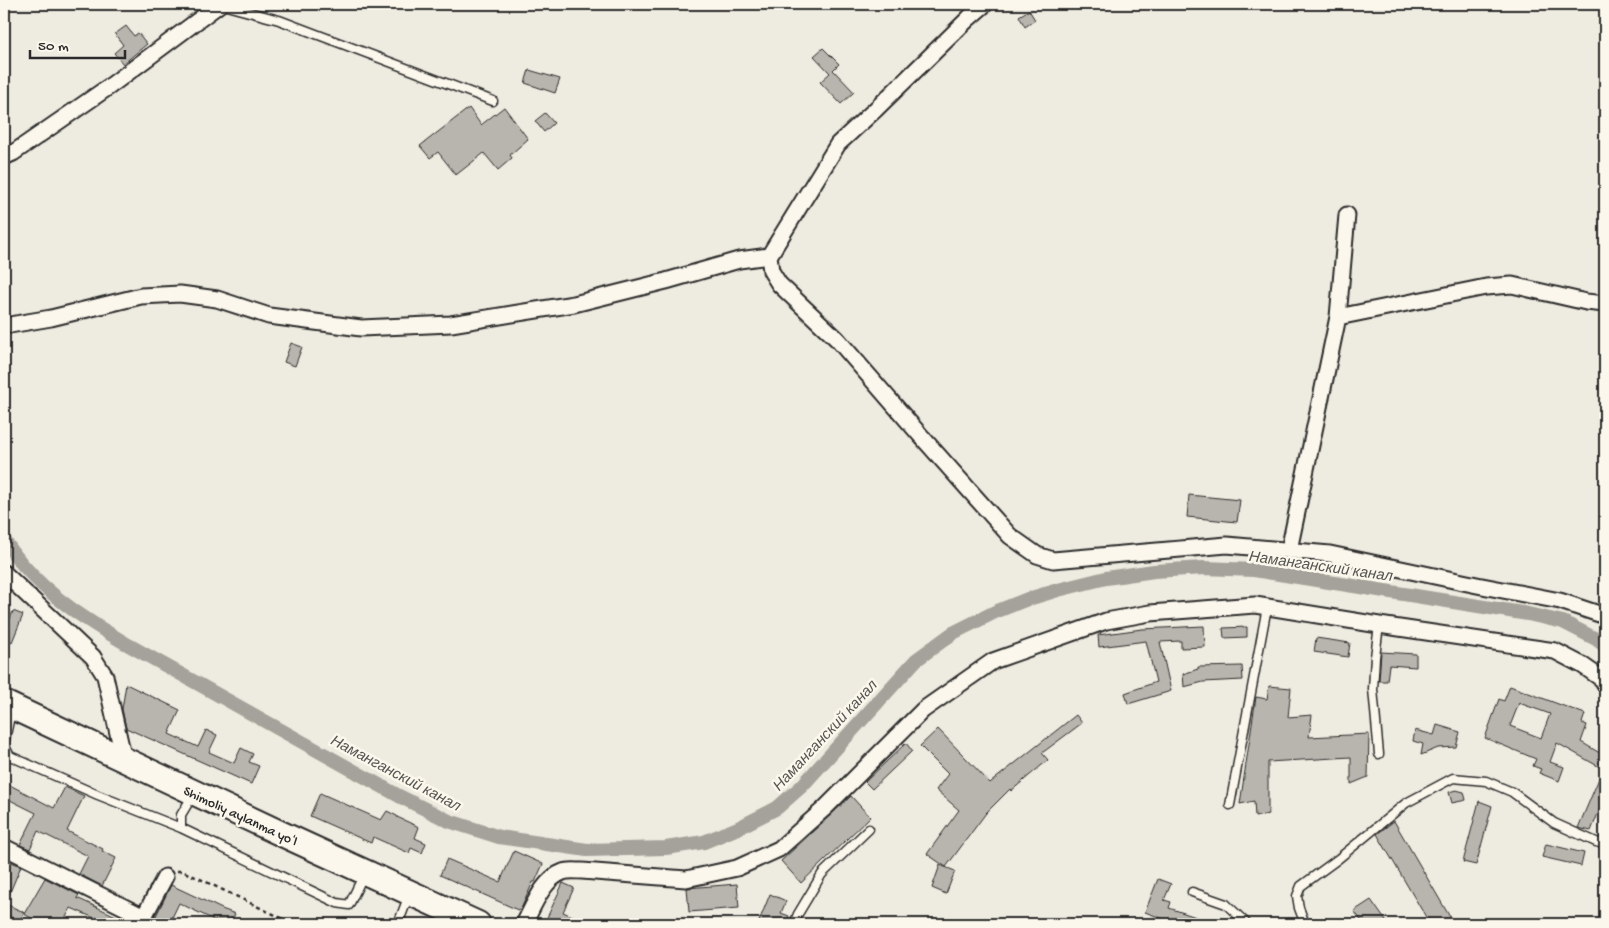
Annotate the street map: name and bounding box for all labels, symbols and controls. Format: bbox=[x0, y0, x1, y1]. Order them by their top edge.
scale bar bbox=[30, 28, 125, 60]
text: 50 m bbox=[38, 38, 69, 56]
water label: Наманганский канал bbox=[1248, 549, 1394, 587]
water label: Наманганский канал bbox=[770, 677, 883, 796]
water label: Наманганский канал bbox=[327, 733, 464, 817]
street label: Shimoliy aylanma yoʻl bbox=[180, 782, 300, 851]

